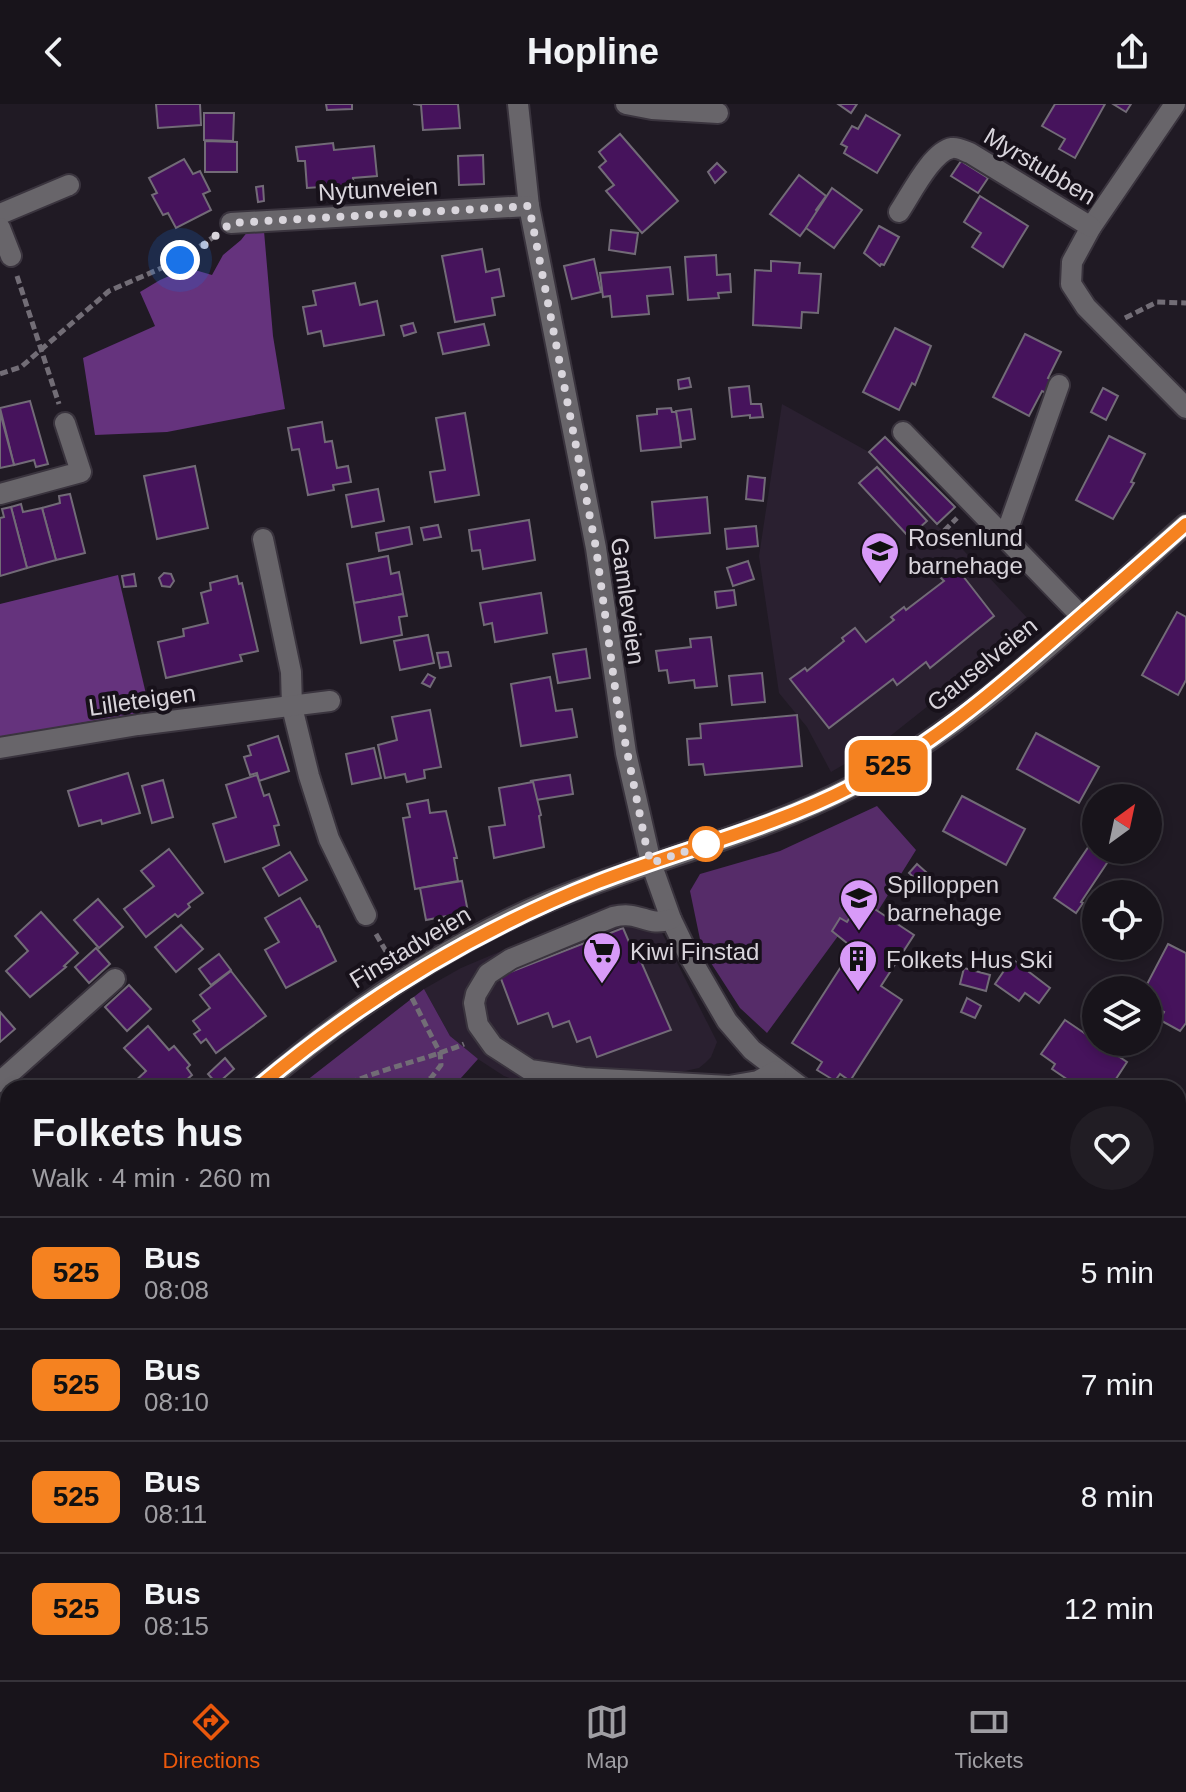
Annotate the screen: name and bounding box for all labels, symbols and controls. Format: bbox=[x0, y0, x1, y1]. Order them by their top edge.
icon: back bbox=[32, 30, 76, 74]
icon: share bbox=[1110, 30, 1154, 74]
text: Hopline bbox=[527, 31, 659, 72]
street label: Myrstubben bbox=[979, 122, 1101, 210]
street label: Nytunveien bbox=[317, 172, 439, 206]
your location bbox=[160, 240, 200, 280]
place label: Rosenlund barnehage bbox=[908, 524, 1023, 579]
school or university icon: Rosenlund barnehage bbox=[859, 530, 901, 585]
street label: Gamleveien bbox=[606, 536, 650, 666]
street label: Gauselveien bbox=[922, 612, 1042, 716]
street label: Lilleteigen bbox=[87, 679, 197, 721]
line badge: 525 bbox=[842, 740, 934, 792]
text: 525 bbox=[865, 750, 911, 781]
north arrow bbox=[1082, 784, 1162, 864]
map controls bbox=[1082, 784, 1162, 1056]
unlabelled marker bbox=[689, 827, 723, 861]
place label: Spilloppen barnehage bbox=[887, 871, 1002, 926]
school or university icon: Spilloppen barnehage bbox=[838, 877, 880, 932]
button: locate bbox=[1082, 880, 1162, 960]
street label: Finstadveien bbox=[345, 900, 475, 994]
supermarket icon: Kiwi Finstad bbox=[581, 930, 623, 985]
place label: Kiwi Finstad bbox=[630, 938, 759, 965]
building icon: Folkets Hus Ski bbox=[837, 938, 879, 993]
place label: Folkets Hus Ski bbox=[886, 946, 1053, 973]
button: layers bbox=[1082, 976, 1162, 1056]
button: heart bbox=[1070, 1106, 1154, 1190]
text: Folkets hus bbox=[32, 1112, 243, 1154]
text: Walk · 4 min · 260 m bbox=[32, 1163, 271, 1193]
text: Bus bbox=[144, 1241, 201, 1274]
text: 5 min bbox=[1081, 1256, 1154, 1289]
text: 525 bbox=[53, 1257, 99, 1288]
text: 08:08 bbox=[144, 1275, 209, 1305]
text: Bus bbox=[144, 1353, 201, 1386]
text: 7 min bbox=[1081, 1368, 1154, 1401]
text: 525 bbox=[53, 1369, 99, 1400]
text: 08:10 bbox=[144, 1387, 209, 1417]
text: Bus bbox=[144, 1465, 201, 1498]
text: 8 min bbox=[1081, 1480, 1154, 1513]
text: 525 bbox=[53, 1481, 99, 1512]
text: 08:11 bbox=[144, 1499, 207, 1529]
text: Bus bbox=[144, 1577, 201, 1610]
text: 12 min bbox=[1064, 1592, 1154, 1625]
text: 525 bbox=[53, 1593, 99, 1624]
text: 08:15 bbox=[144, 1611, 209, 1641]
tab: Directions bbox=[163, 1700, 260, 1774]
tab: Map bbox=[585, 1700, 629, 1774]
tab: Tickets bbox=[955, 1700, 1023, 1774]

